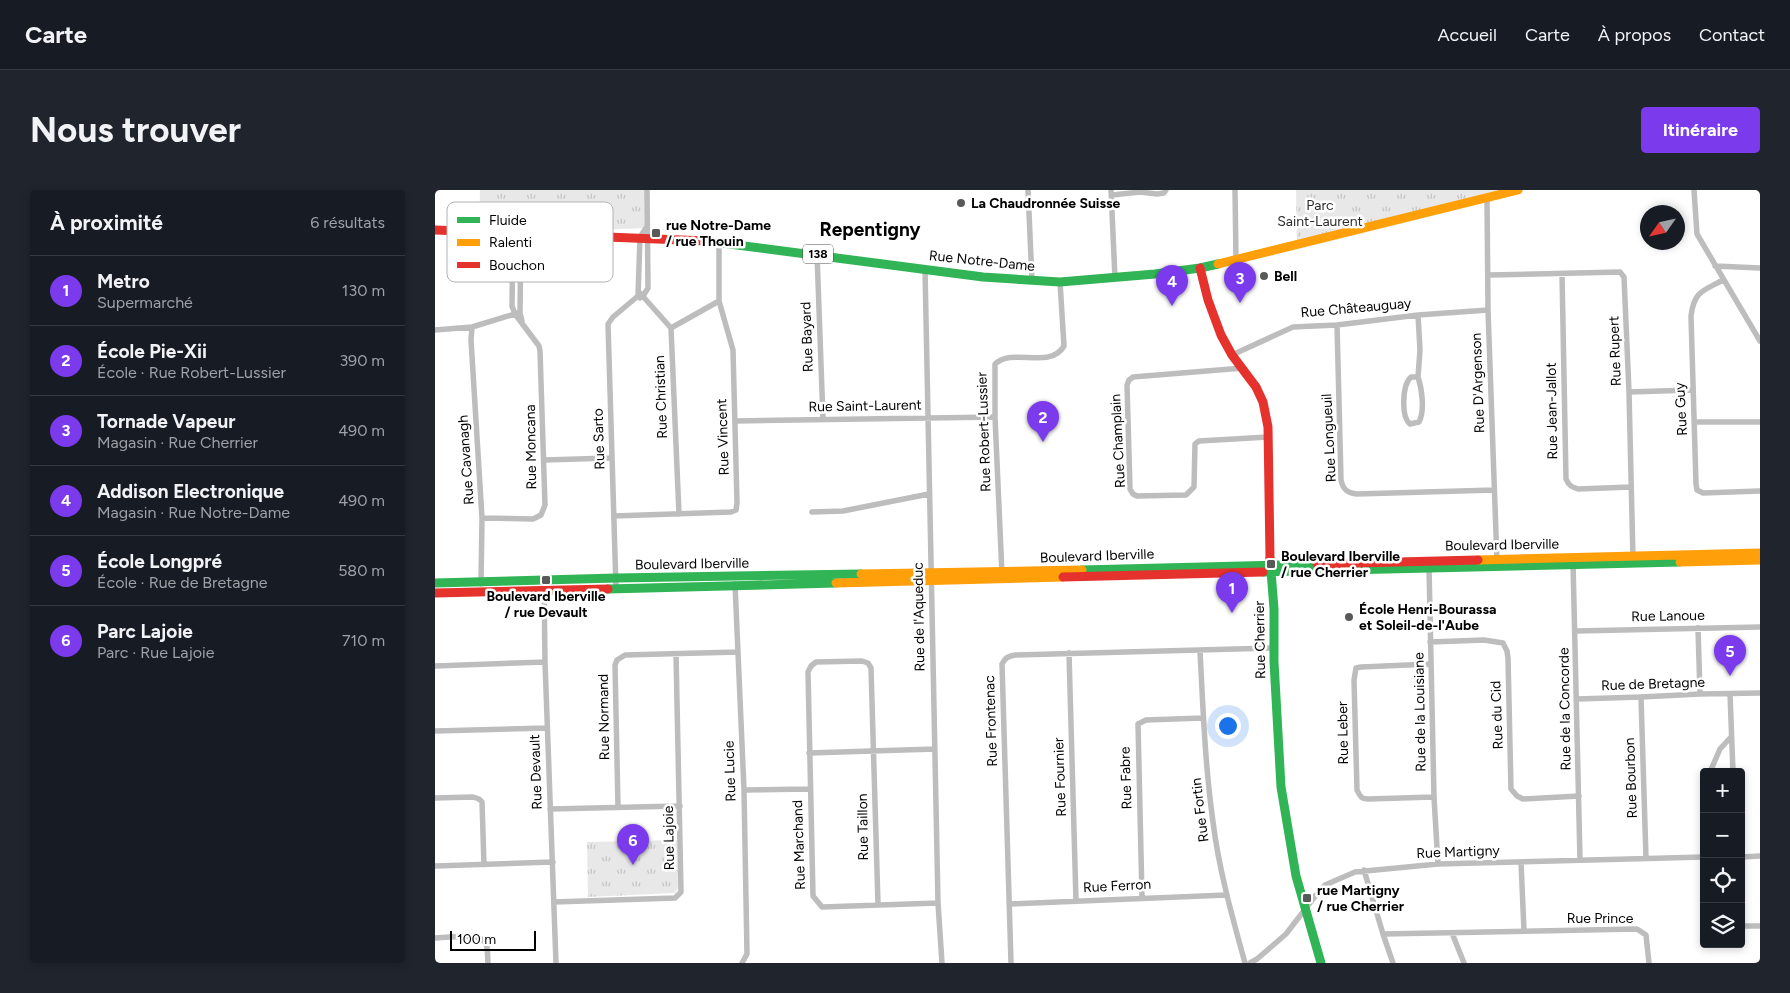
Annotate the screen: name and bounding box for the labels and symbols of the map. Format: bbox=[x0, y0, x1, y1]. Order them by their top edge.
place label: La Chaudronnée Suisse bbox=[971, 195, 1121, 212]
marker: La Chaudronnée Suisse bbox=[955, 197, 967, 209]
park label: Parc Saint-Laurent bbox=[1277, 197, 1363, 230]
legend bbox=[447, 202, 613, 282]
north arrow bbox=[1640, 205, 1685, 250]
text: Fluide bbox=[489, 212, 527, 229]
place label: rue Notre-Dame / rue Thouin bbox=[666, 217, 771, 250]
district label: Repentigny bbox=[819, 218, 921, 241]
marker: rue Notre-Dame / rue Thouin bbox=[650, 227, 662, 239]
text: Ralenti bbox=[489, 234, 532, 251]
road number: 138 bbox=[803, 244, 833, 264]
street label: Rue Notre-Dame bbox=[928, 247, 1036, 275]
text: Bouchon bbox=[489, 257, 545, 274]
pin: 3 bbox=[1224, 262, 1256, 303]
pin: 4 bbox=[1156, 265, 1188, 306]
place label: Bell bbox=[1274, 268, 1297, 285]
marker: Bell bbox=[1258, 270, 1270, 282]
street label: Rue Châteauguay bbox=[1300, 295, 1413, 321]
street label: Rue Bayard bbox=[797, 301, 817, 373]
street label: Rue Rupert bbox=[1605, 316, 1625, 386]
street label: Rue D'Argenson bbox=[1468, 332, 1488, 433]
street label: Rue Christian bbox=[651, 355, 671, 439]
street label: Rue Jean-Jallot bbox=[1543, 362, 1561, 460]
street label: Rue Robert-Lussier bbox=[973, 371, 995, 492]
street label: Rue Guy bbox=[1671, 381, 1691, 436]
street label: Rue Champlain bbox=[1107, 393, 1129, 488]
street label: Rue Longueuil bbox=[1318, 393, 1340, 483]
street label: Rue Saint-Laurent bbox=[808, 397, 922, 415]
street label: Rue Vincent bbox=[713, 398, 733, 476]
pin: 2 bbox=[1027, 401, 1059, 442]
street label: Rue Moncana bbox=[522, 404, 540, 490]
street label: Rue Sarto bbox=[589, 408, 609, 470]
street label: Rue Cavanagh bbox=[454, 414, 478, 506]
street label: Boulevard Iberville bbox=[1445, 535, 1560, 554]
street label: Boulevard Iberville bbox=[1040, 545, 1155, 566]
place label: Boulevard Iberville / rue Cherrier bbox=[1281, 548, 1400, 581]
street label: Boulevard Iberville bbox=[635, 554, 750, 573]
marker: Boulevard Iberville / rue Cherrier bbox=[1265, 558, 1277, 570]
street label: Rue de l'Aqueduc bbox=[910, 562, 928, 672]
pin: 1 bbox=[1216, 572, 1248, 613]
marker: Boulevard Iberville / rue Devault bbox=[540, 574, 552, 586]
place label: Boulevard Iberville / rue Devault bbox=[486, 588, 606, 621]
street label: Rue Cherrier bbox=[1251, 600, 1269, 679]
place label: École Henri-Bourassa et Soleil-de-l'Aube bbox=[1359, 601, 1496, 634]
street label: Rue Lanoue bbox=[1631, 607, 1705, 625]
marker: École Henri-Bourassa et Soleil-de-l'Aube bbox=[1343, 611, 1355, 623]
pin: 5 bbox=[1714, 635, 1746, 676]
street label: Rue de la Concorde bbox=[1555, 647, 1575, 771]
street label: Rue de la Louisiane bbox=[1410, 652, 1430, 772]
street label: Rue Normand bbox=[595, 674, 613, 760]
street label: Rue de Bretagne bbox=[1601, 674, 1706, 694]
street label: Rue Frontenac bbox=[981, 675, 1001, 767]
street label: Rue du Cid bbox=[1487, 680, 1507, 750]
street label: Rue Leber bbox=[1334, 701, 1352, 765]
your location bbox=[1215, 713, 1241, 739]
street label: Rue Devault bbox=[526, 734, 546, 810]
street label: Rue Fournier bbox=[1050, 737, 1070, 817]
street label: Rue Bourbon bbox=[1621, 737, 1641, 819]
street label: Rue Lucie bbox=[720, 740, 740, 802]
street label: Rue Fabre bbox=[1116, 746, 1136, 810]
street label: Rue Fortin bbox=[1188, 777, 1212, 843]
street label: Rue Taillon bbox=[854, 793, 872, 861]
street label: Rue Marchand bbox=[789, 800, 809, 890]
street label: Rue Lajoie bbox=[660, 805, 678, 871]
pin: 6 bbox=[617, 824, 649, 865]
street label: Rue Martigny bbox=[1416, 842, 1501, 862]
street label: Rue Ferron bbox=[1082, 876, 1152, 896]
place label: rue Martigny / rue Cherrier bbox=[1317, 882, 1405, 915]
marker: rue Martigny / rue Cherrier bbox=[1301, 892, 1313, 904]
street label: Rue Prince bbox=[1567, 910, 1634, 927]
scale bar bbox=[450, 928, 536, 951]

